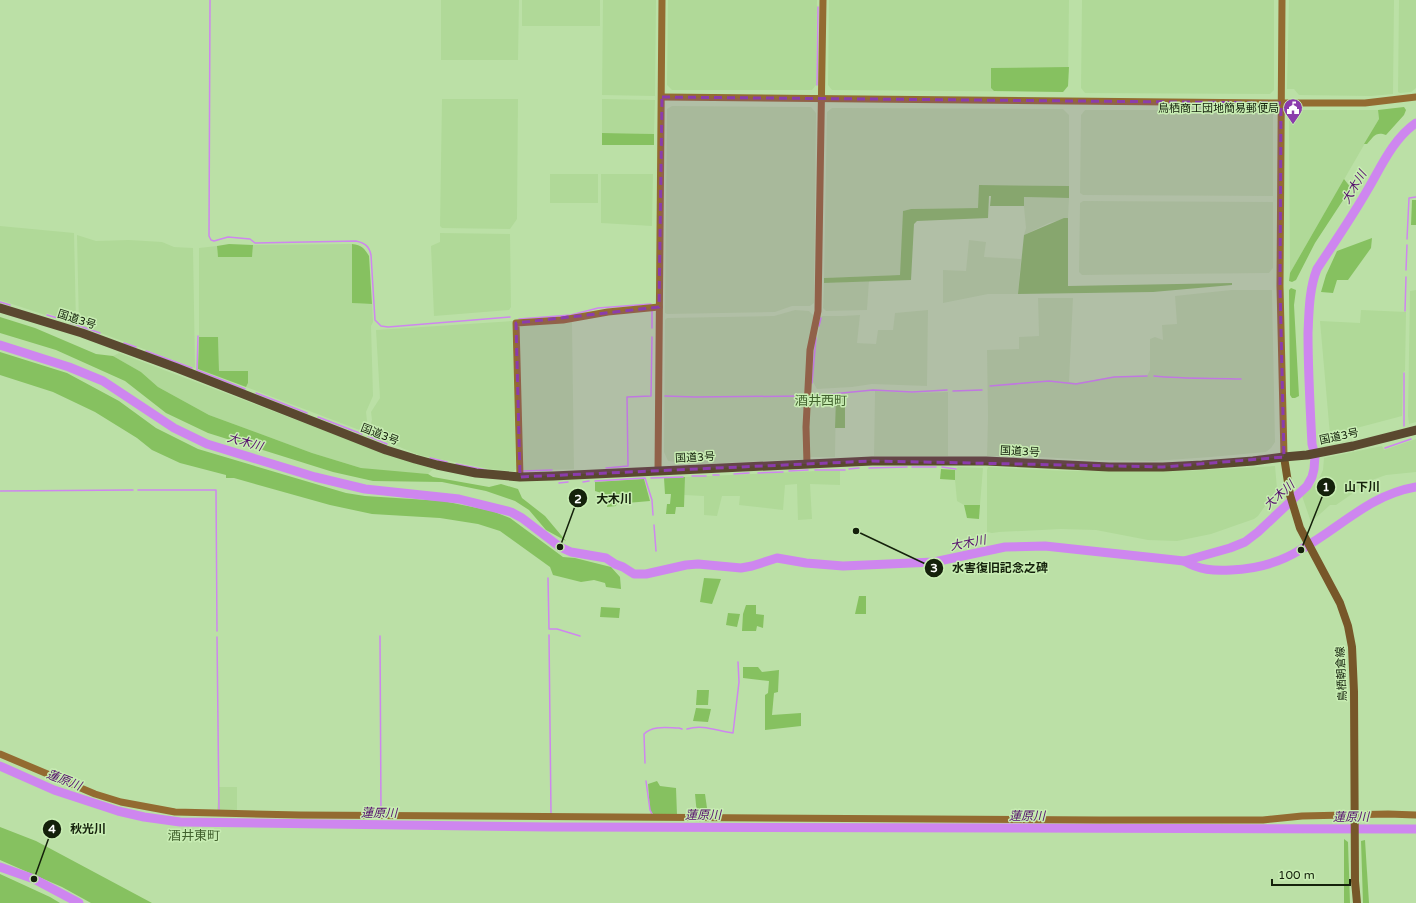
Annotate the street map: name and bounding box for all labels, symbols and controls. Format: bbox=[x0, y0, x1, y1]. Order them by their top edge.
public building icon: 鳥栖商工団地簡易郵便局 bbox=[1282, 97, 1304, 125]
place label: 鳥栖商工団地簡易郵便局 bbox=[1158, 102, 1279, 115]
water label: 大木川 bbox=[1339, 166, 1370, 206]
street label: 国道3号 bbox=[56, 307, 98, 332]
district label: 酒井西町 bbox=[795, 393, 847, 409]
street label: 国道3号 bbox=[359, 421, 401, 448]
street label: 国道3号 bbox=[1318, 426, 1360, 447]
water label: 大木川 bbox=[226, 430, 266, 454]
street label: 国道3号 bbox=[1000, 444, 1040, 459]
street label: 国道3号 bbox=[675, 450, 715, 465]
callout: 山下川 bbox=[1316, 475, 1388, 499]
water label: 大木川 bbox=[1261, 476, 1299, 512]
text: 1 bbox=[1322, 480, 1330, 494]
text: 山下川 bbox=[1344, 480, 1380, 494]
callout: 大木川 bbox=[568, 486, 640, 510]
text: 2 bbox=[574, 492, 582, 506]
text: 大木川 bbox=[596, 492, 632, 506]
water label: 大木川 bbox=[949, 532, 989, 553]
callout: 水害復旧記念之碑 bbox=[924, 556, 1056, 580]
text: 3 bbox=[930, 561, 938, 575]
text: 水害復旧記念之碑 bbox=[952, 561, 1048, 575]
street label: 鳥栖朝倉線 bbox=[1334, 646, 1349, 702]
water label: 蓮原川 bbox=[45, 767, 85, 794]
water label: 蓮原川 bbox=[361, 806, 399, 820]
water label: 蓮原川 bbox=[685, 808, 723, 822]
water label: 蓮原川 bbox=[1009, 809, 1047, 823]
water label: 蓮原川 bbox=[1333, 810, 1371, 824]
callout: 秋光川 bbox=[42, 817, 114, 841]
text: 4 bbox=[48, 822, 56, 836]
text: 秋光川 bbox=[70, 822, 106, 836]
district label: 酒井東町 bbox=[168, 828, 220, 844]
scale bar bbox=[1272, 861, 1350, 887]
text: 100 m bbox=[1278, 868, 1315, 882]

